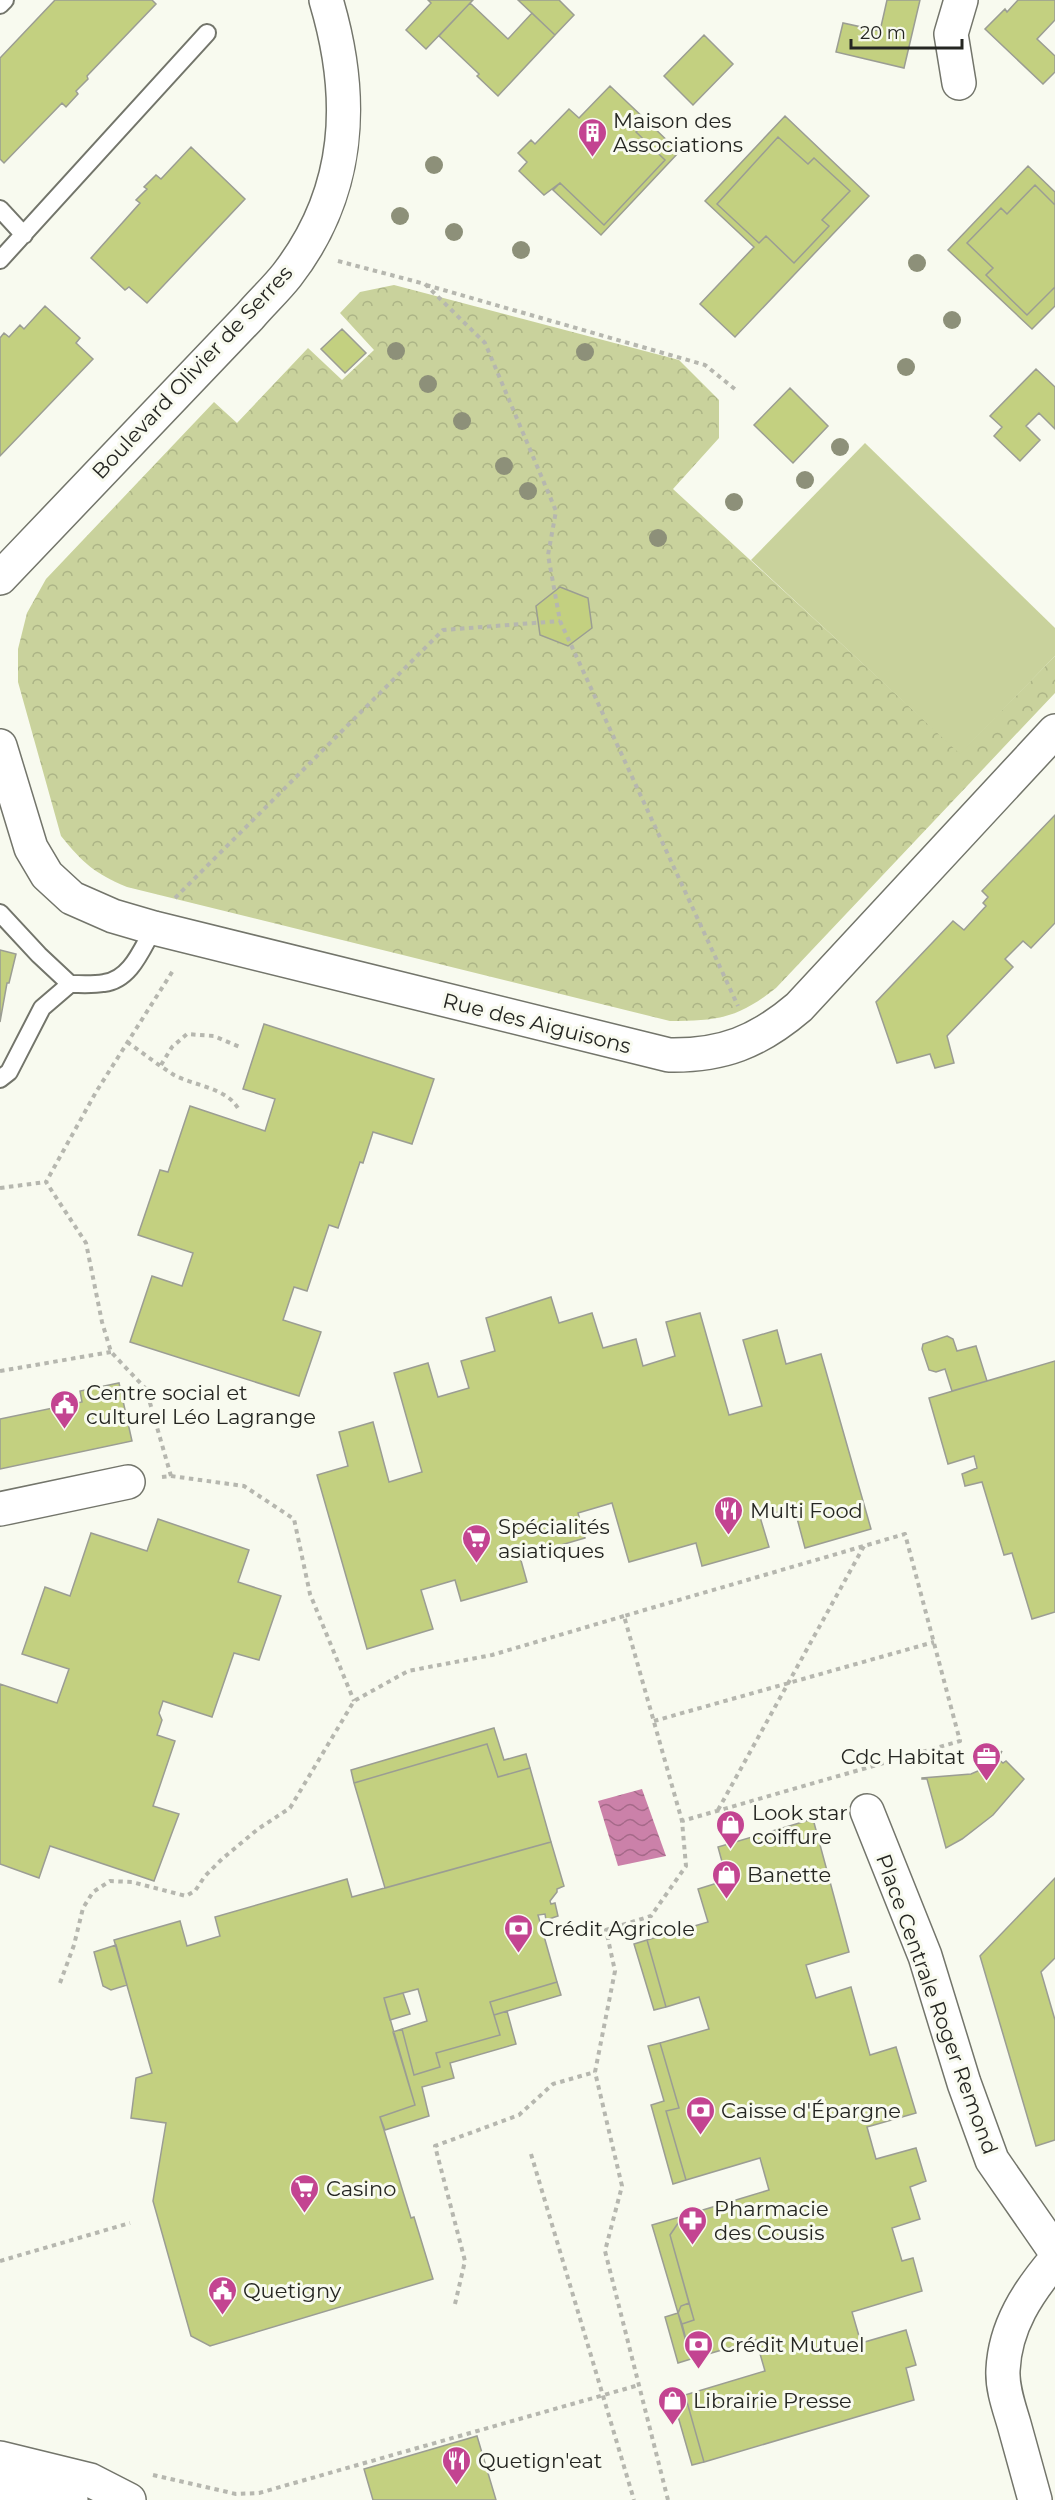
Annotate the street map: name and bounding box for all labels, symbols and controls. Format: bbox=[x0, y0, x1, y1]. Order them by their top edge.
scale bar bbox=[851, 12, 962, 50]
text: 20 m bbox=[860, 22, 906, 44]
place label: Maison des Associations bbox=[613, 108, 743, 157]
building icon: Maison des Associations bbox=[576, 116, 608, 158]
street label: Boulevard Olivier de Serres bbox=[87, 260, 297, 484]
street label: Rue des Aiguisons bbox=[440, 988, 634, 1058]
place label: Centre social et culturel Léo Lagrange bbox=[86, 1380, 316, 1429]
public building icon: Centre social et culturel Léo Lagrange bbox=[49, 1388, 81, 1430]
restaurant icon: Multi Food bbox=[713, 1494, 745, 1536]
place label: Multi Food bbox=[750, 1498, 863, 1523]
place label: Spécialités asiatiques bbox=[498, 1514, 610, 1563]
supermarket icon: Spécialités asiatiques bbox=[461, 1522, 493, 1564]
office icon: Cdc Habitat bbox=[970, 1740, 1002, 1782]
place label: Cdc Habitat bbox=[841, 1744, 965, 1769]
place label: Look star coiffure bbox=[752, 1800, 848, 1849]
shop icon: Look star coiffure bbox=[715, 1808, 747, 1850]
street label: Place Centrale Roger Remond bbox=[871, 1850, 1003, 2158]
shop icon: Banette bbox=[710, 1858, 742, 1900]
place label: Banette bbox=[747, 1862, 831, 1887]
bank icon: Crédit Agricole bbox=[502, 1912, 534, 1954]
place label: Crédit Agricole bbox=[539, 1916, 695, 1941]
bank icon: Caisse d'Épargne bbox=[684, 2094, 716, 2136]
place label: Caisse d'Épargne bbox=[721, 2098, 901, 2123]
supermarket icon: Casino bbox=[289, 2172, 321, 2214]
place label: Casino bbox=[326, 2176, 396, 2201]
place label: Pharmacie des Cousis bbox=[714, 2196, 829, 2245]
pharmacy icon: Pharmacie des Cousis bbox=[677, 2204, 709, 2246]
public building icon: Quetigny bbox=[206, 2274, 238, 2316]
place label: Quetigny bbox=[243, 2278, 342, 2303]
bank icon: Crédit Mutuel bbox=[683, 2328, 715, 2370]
place label: Crédit Mutuel bbox=[720, 2332, 865, 2357]
shop icon: Librairie Presse bbox=[656, 2384, 688, 2426]
place label: Librairie Presse bbox=[693, 2388, 852, 2413]
restaurant icon: Quetign'eat bbox=[441, 2444, 473, 2486]
place label: Quetign'eat bbox=[478, 2448, 602, 2473]

